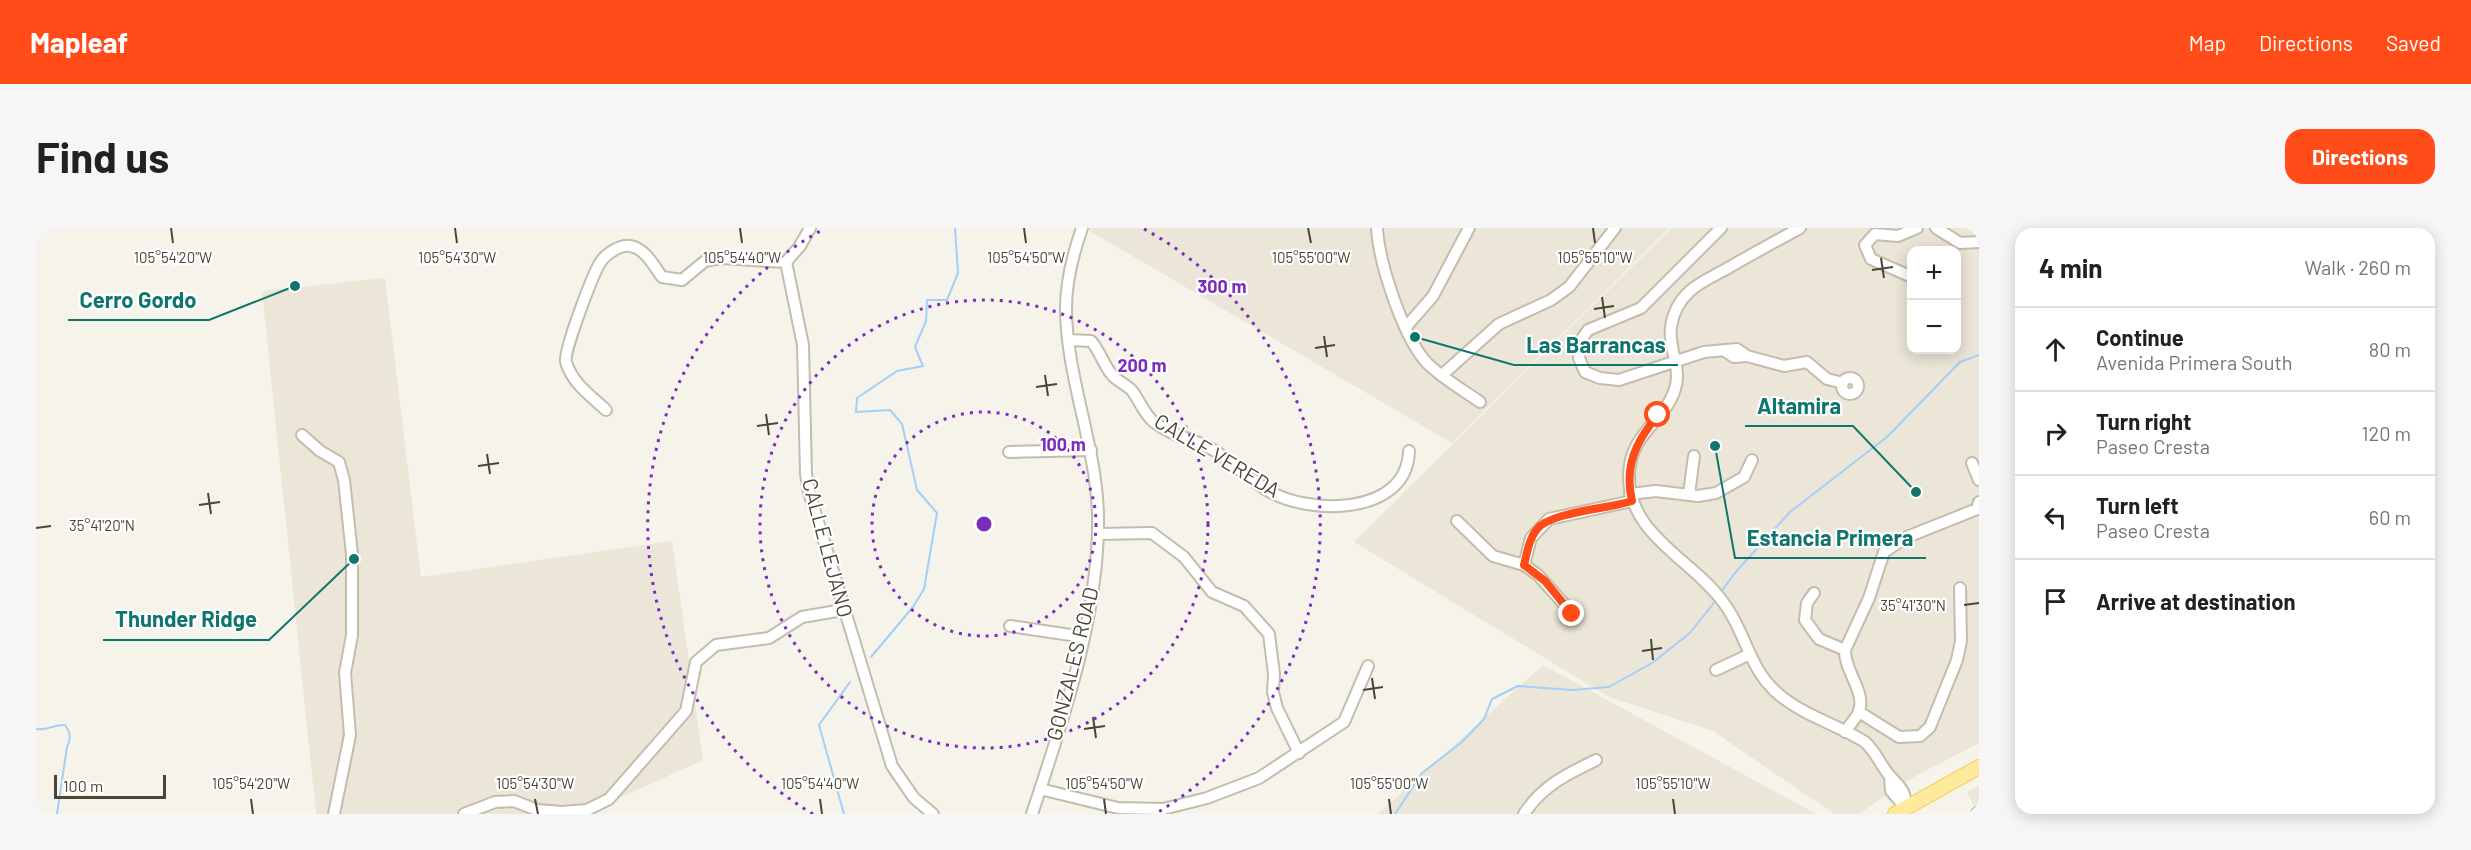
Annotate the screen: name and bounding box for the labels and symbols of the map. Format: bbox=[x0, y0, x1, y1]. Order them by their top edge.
text: 105°54'20"W bbox=[134, 248, 212, 266]
text: 105°54'30"W bbox=[418, 248, 496, 266]
text: 105°54'40"W bbox=[703, 248, 781, 266]
text: 105°54'50"W bbox=[987, 248, 1065, 266]
text: 105°55'00"W bbox=[1272, 248, 1350, 266]
text: 105°55'10"W bbox=[1557, 248, 1633, 266]
text: 300 m bbox=[1198, 275, 1246, 297]
callout: Cerro Gordo bbox=[68, 280, 209, 320]
text: Cerro Gordo bbox=[79, 286, 197, 312]
callout: Las Barrancas bbox=[1514, 325, 1678, 365]
text: Las Barrancas bbox=[1526, 331, 1666, 357]
text: 200 m bbox=[1117, 354, 1167, 376]
callout: Altamira bbox=[1745, 386, 1853, 426]
text: Altamira bbox=[1757, 392, 1841, 418]
route start bbox=[1644, 401, 1670, 427]
street label: CALLE VEREDA bbox=[1151, 407, 1285, 502]
text: 100 m bbox=[1040, 433, 1086, 455]
street label: CALLE LEJANO bbox=[798, 475, 859, 620]
centre of rings bbox=[974, 514, 994, 534]
text: 35°41'20"N bbox=[69, 516, 135, 534]
callout: Estancia Primera bbox=[1735, 518, 1926, 558]
text: Estancia Primera bbox=[1747, 524, 1913, 550]
street label: GONZALES ROAD bbox=[1040, 584, 1103, 743]
text: 35°41'30"N bbox=[1880, 596, 1946, 614]
callout: Thunder Ridge bbox=[103, 600, 269, 640]
route end bbox=[1558, 600, 1584, 626]
text: Thunder Ridge bbox=[115, 605, 257, 631]
scale bar bbox=[54, 772, 166, 800]
text: 105°54'20"W bbox=[212, 774, 290, 792]
text: 105°54'30"W bbox=[496, 774, 574, 792]
text: 105°54'40"W bbox=[781, 774, 859, 792]
text: 105°54'50"W bbox=[1065, 774, 1143, 792]
text: 105°55'00"W bbox=[1350, 774, 1428, 792]
text: 105°55'10"W bbox=[1635, 774, 1711, 792]

